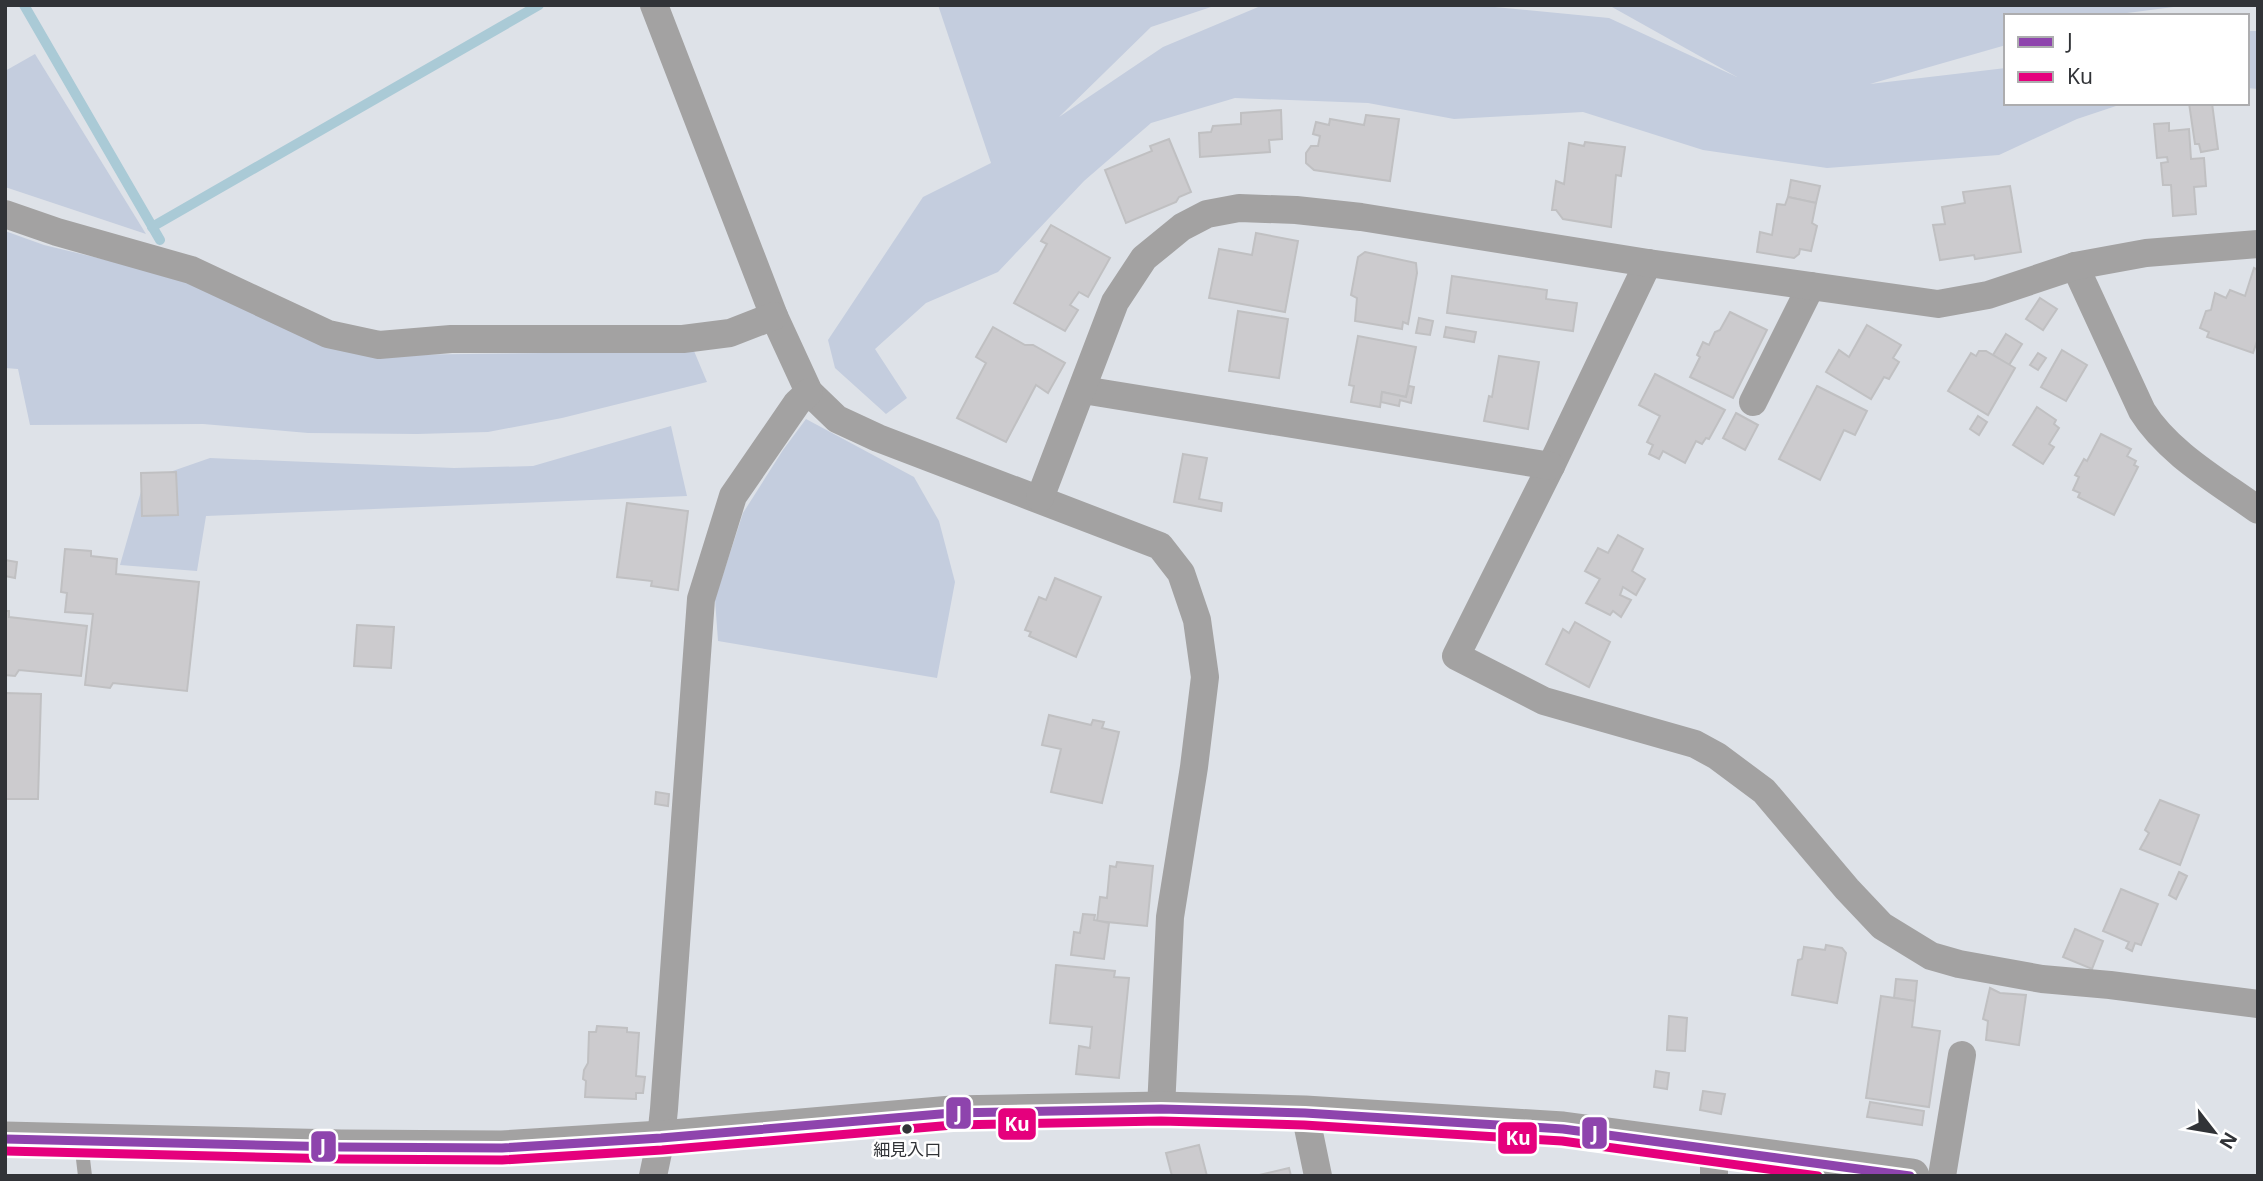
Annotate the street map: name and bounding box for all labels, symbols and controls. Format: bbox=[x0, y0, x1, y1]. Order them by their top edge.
legend bbox=[2004, 14, 2249, 105]
text: J bbox=[2065, 27, 2073, 55]
text: Ku bbox=[2067, 62, 2093, 90]
line badge: J bbox=[945, 1096, 972, 1130]
north arrow bbox=[2179, 1097, 2249, 1167]
text: J bbox=[954, 1100, 962, 1126]
line badge: Ku bbox=[997, 1107, 1037, 1141]
text: Ku bbox=[1005, 1111, 1029, 1137]
line badge: J bbox=[1581, 1116, 1608, 1150]
text: J bbox=[1590, 1120, 1598, 1146]
line badge: Ku bbox=[1497, 1121, 1538, 1155]
marker: 細見入口 bbox=[900, 1122, 914, 1136]
text: Ku bbox=[1506, 1125, 1530, 1151]
text: N bbox=[2213, 1127, 2244, 1154]
line badge: J bbox=[310, 1130, 337, 1163]
text: J bbox=[318, 1133, 326, 1159]
place label: 細見入口 bbox=[873, 1138, 941, 1161]

